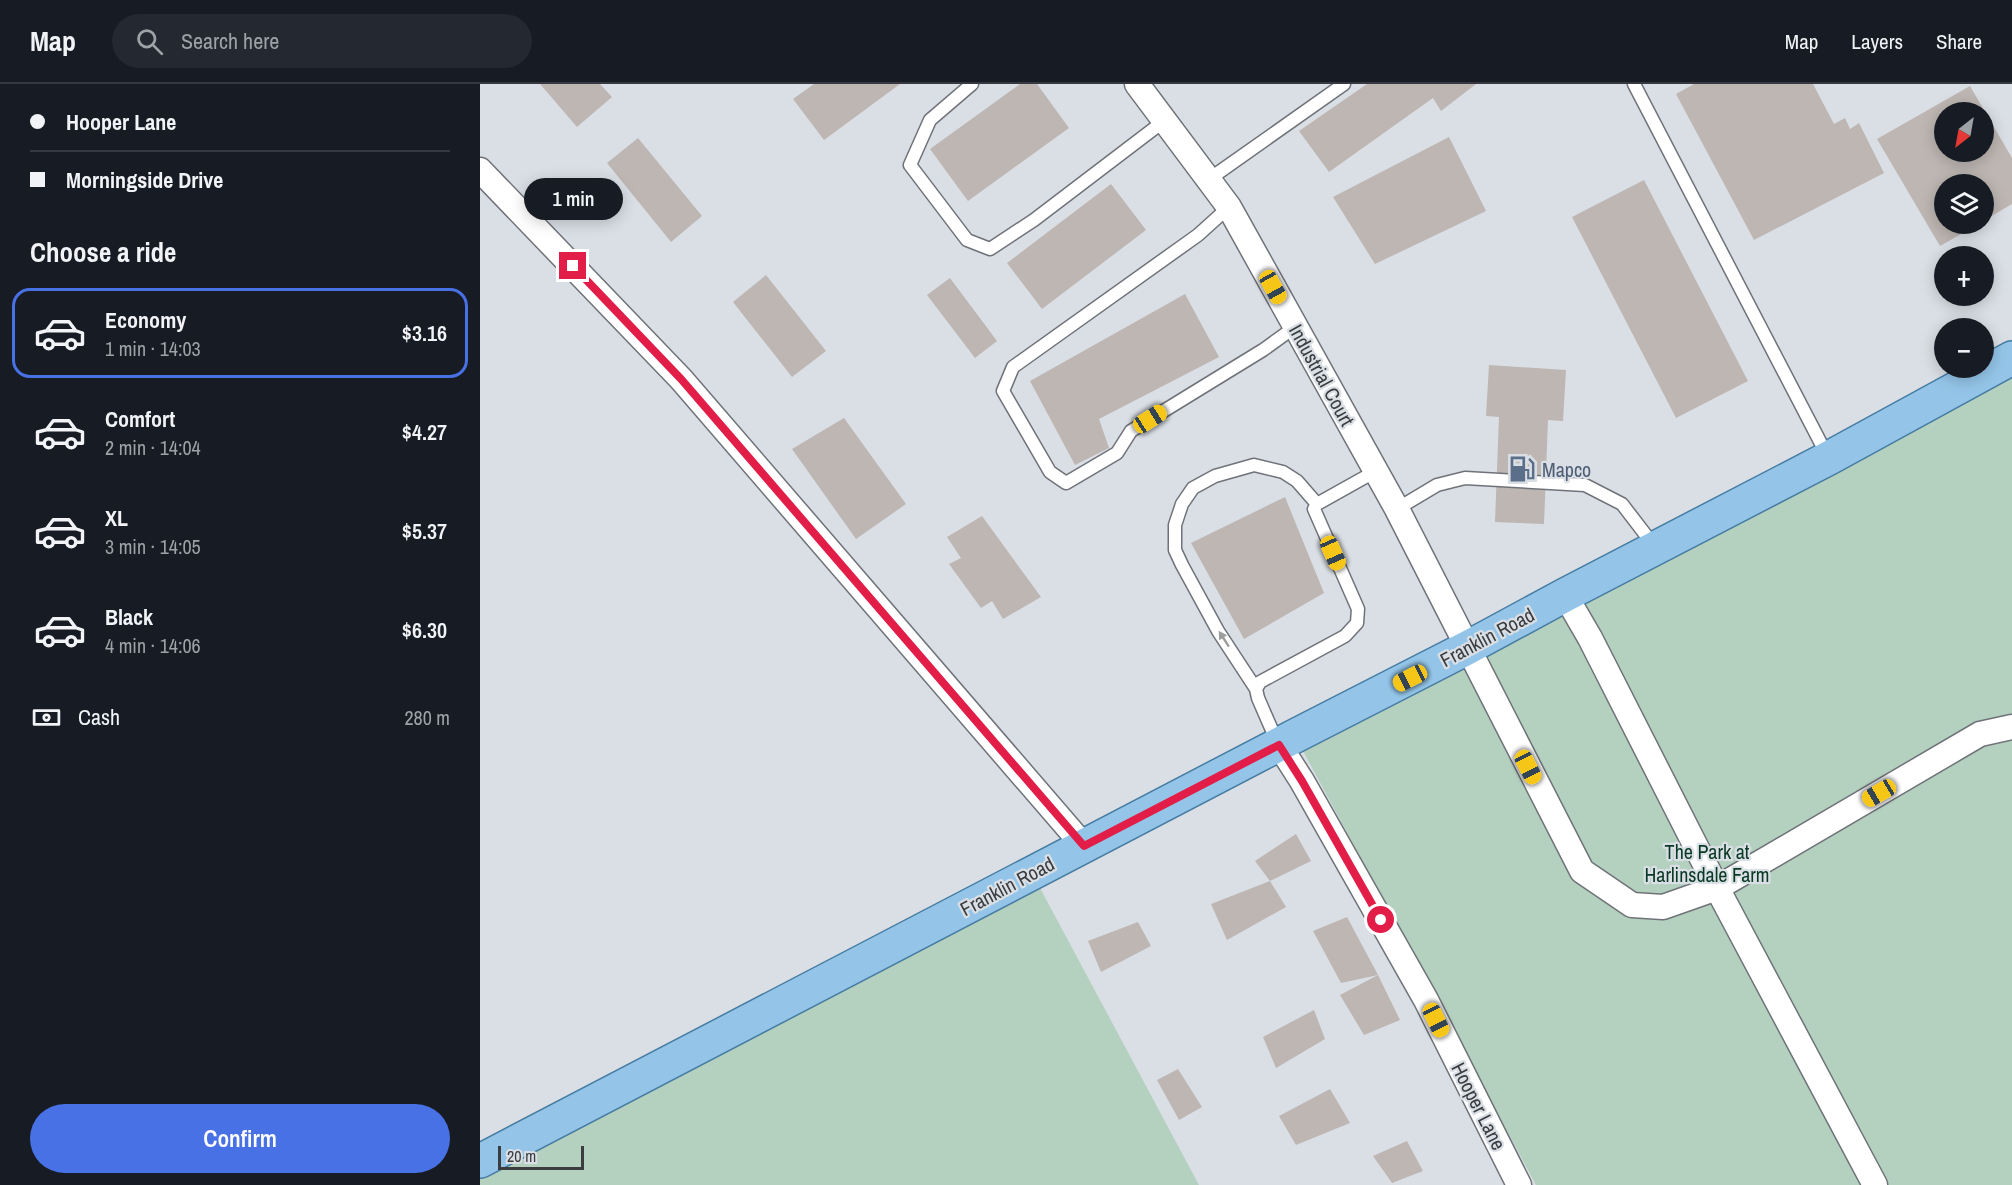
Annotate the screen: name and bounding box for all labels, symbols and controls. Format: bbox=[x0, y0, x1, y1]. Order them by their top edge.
search box bbox=[112, 14, 532, 68]
text: Map bbox=[30, 22, 76, 60]
icon: search bbox=[133, 25, 166, 58]
text: Search here bbox=[181, 26, 279, 56]
text: Map bbox=[1785, 27, 1818, 56]
text: Layers bbox=[1851, 27, 1903, 56]
text: Share bbox=[1936, 27, 1982, 56]
north arrow bbox=[1934, 102, 1994, 162]
map controls bbox=[1934, 102, 1994, 378]
text: Hooper Lane bbox=[66, 107, 176, 137]
text: Morningside Drive bbox=[66, 165, 223, 195]
button: layers bbox=[1934, 174, 1994, 234]
callout: 1 min bbox=[524, 179, 622, 221]
text: 1 min bbox=[552, 185, 595, 212]
text: Choose a ride bbox=[30, 234, 176, 270]
button: + bbox=[1934, 246, 1994, 306]
route end bbox=[559, 252, 586, 279]
car bbox=[1256, 267, 1290, 307]
text: Economy bbox=[105, 305, 186, 335]
icon: car bbox=[33, 306, 87, 360]
text: $3.16 bbox=[402, 318, 447, 348]
button: − bbox=[1934, 318, 1994, 378]
street label: Industrial Court bbox=[1283, 319, 1361, 431]
text: 1 min · 14:03 bbox=[105, 335, 201, 362]
car bbox=[1130, 402, 1170, 436]
text: Comfort bbox=[105, 404, 175, 434]
icon: car bbox=[33, 405, 87, 459]
text: $4.27 bbox=[402, 417, 447, 447]
text: 2 min · 14:04 bbox=[105, 434, 201, 461]
fuel station icon: Mapco bbox=[1507, 454, 1537, 484]
place label: Mapco bbox=[1542, 456, 1591, 483]
text: XL bbox=[105, 503, 128, 533]
icon: car bbox=[33, 504, 87, 558]
text: $5.37 bbox=[402, 516, 447, 546]
text: 3 min · 14:05 bbox=[105, 533, 201, 560]
car bbox=[1317, 533, 1349, 573]
street label: Franklin Road bbox=[1435, 601, 1539, 673]
text: Black bbox=[105, 602, 153, 632]
icon: car bbox=[33, 603, 87, 657]
text: $6.30 bbox=[402, 615, 447, 645]
text: 4 min · 14:06 bbox=[105, 632, 201, 659]
one-way arrow bbox=[1218, 632, 1230, 648]
car bbox=[1390, 662, 1430, 694]
icon: cash bbox=[30, 701, 63, 734]
text: Cash bbox=[78, 702, 120, 732]
text: 280 m bbox=[404, 704, 450, 731]
car bbox=[1512, 747, 1544, 787]
car bbox=[1859, 776, 1899, 810]
park label: The Park at Harlinsdale Farm bbox=[1645, 838, 1769, 888]
street label: Franklin Road bbox=[955, 850, 1059, 922]
route start bbox=[1367, 906, 1394, 933]
car bbox=[1420, 1000, 1452, 1040]
street label: Hooper Lane bbox=[1445, 1058, 1513, 1154]
button: Confirm bbox=[30, 1104, 450, 1173]
scale bar bbox=[498, 1143, 584, 1170]
text: 20 m bbox=[507, 1145, 536, 1167]

